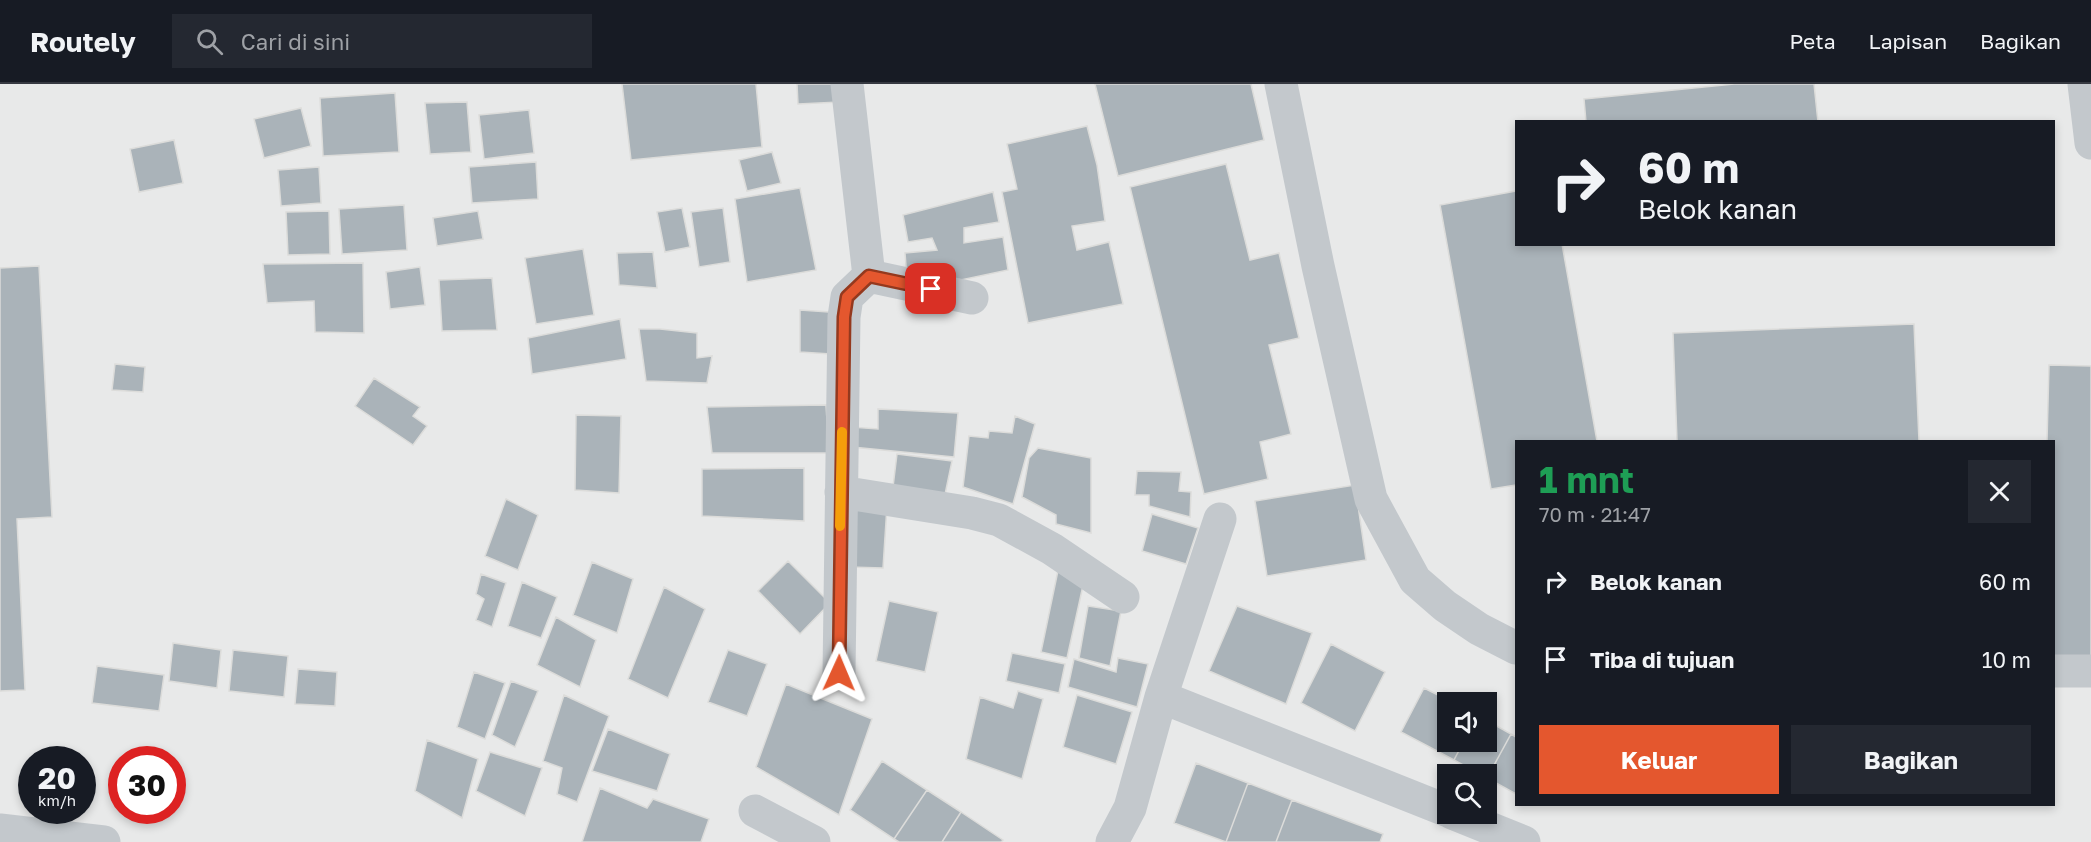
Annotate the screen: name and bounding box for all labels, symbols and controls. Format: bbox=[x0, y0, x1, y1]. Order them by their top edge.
search box bbox=[172, 14, 592, 68]
text: Routely bbox=[30, 25, 136, 58]
icon: search bbox=[193, 25, 226, 58]
text: Cari di sini bbox=[241, 28, 350, 55]
text: Peta bbox=[1790, 28, 1836, 54]
text: Lapisan bbox=[1869, 28, 1947, 54]
text: Bagikan bbox=[1980, 28, 2061, 54]
text: 60 m bbox=[1638, 142, 1739, 192]
icon: right bbox=[1539, 144, 1617, 222]
text: Belok kanan bbox=[1638, 193, 1797, 225]
pin bbox=[905, 263, 956, 314]
icon: arrive bbox=[914, 272, 947, 305]
text: 1 mnt bbox=[1539, 458, 1634, 501]
button: close bbox=[1968, 460, 2031, 523]
text: 70 m · 21:47 bbox=[1539, 502, 1651, 526]
icon: right bbox=[1539, 565, 1572, 598]
text: Belok kanan bbox=[1590, 568, 1722, 595]
text: 60 m bbox=[1979, 568, 2031, 595]
position arrow bbox=[807, 641, 871, 705]
icon: arrive bbox=[1539, 643, 1572, 676]
text: Tiba di tujuan bbox=[1590, 646, 1734, 673]
text: 10 m bbox=[1982, 646, 2031, 673]
map controls bbox=[1437, 692, 1497, 824]
button: sound bbox=[1437, 692, 1497, 752]
button: Keluar bbox=[1539, 725, 1779, 794]
button: Bagikan bbox=[1791, 725, 2031, 794]
speed limit sign: 30 bbox=[108, 746, 186, 824]
text: 20 bbox=[38, 760, 76, 796]
button: search bbox=[1437, 764, 1497, 824]
text: km/h bbox=[38, 791, 76, 809]

